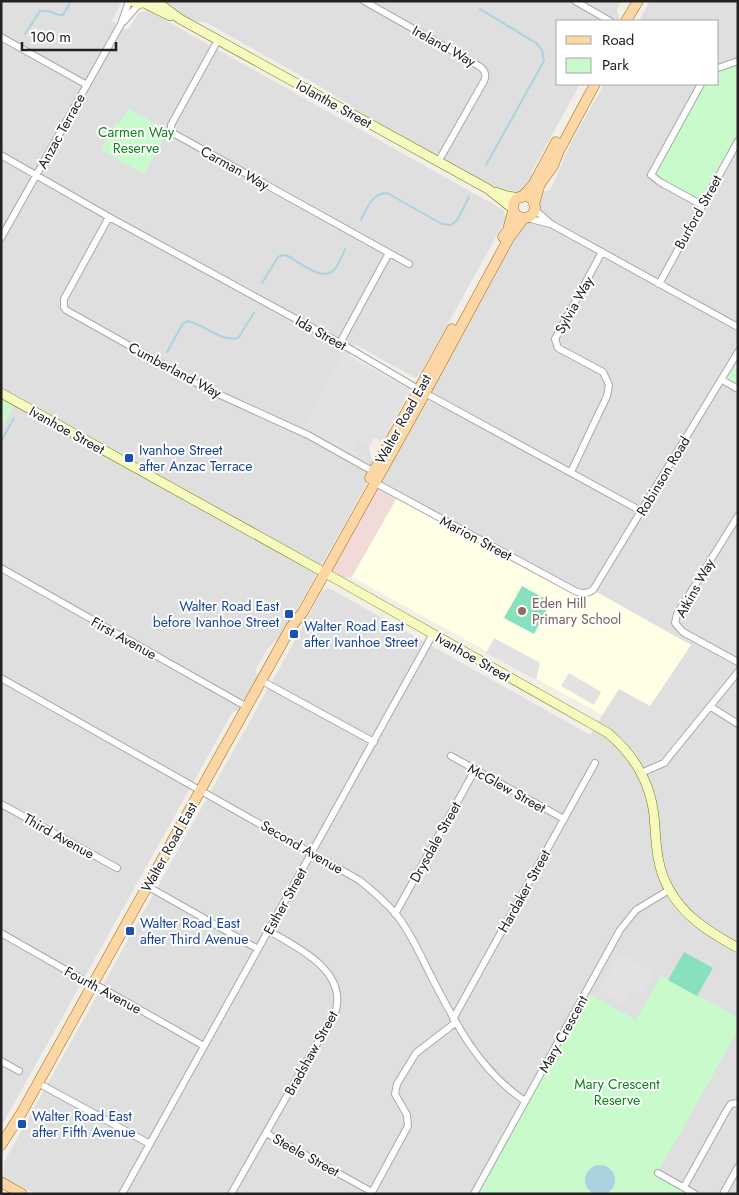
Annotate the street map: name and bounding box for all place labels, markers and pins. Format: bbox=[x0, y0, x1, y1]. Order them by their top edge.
place label: Ivanhoe Street after Anzac Terrace bbox=[139, 440, 253, 476]
marker: Ivanhoe Street after Anzac Terrace bbox=[123, 452, 135, 464]
place label: Eden Hill Primary School bbox=[532, 593, 621, 629]
place label: Walter Road East before Ivanhoe Street bbox=[153, 596, 280, 632]
marker: Eden Hill Primary School bbox=[516, 605, 528, 617]
marker: Walter Road East before Ivanhoe Street bbox=[283, 608, 295, 620]
place label: Walter Road East after Ivanhoe Street bbox=[304, 616, 418, 652]
marker: Walter Road East after Ivanhoe Street bbox=[288, 628, 300, 640]
place label: Walter Road East after Third Avenue bbox=[140, 913, 248, 949]
marker: Walter Road East after Third Avenue bbox=[124, 925, 136, 937]
place label: Walter Road East after Fifth Avenue bbox=[32, 1106, 135, 1142]
marker: Walter Road East after Fifth Avenue bbox=[16, 1118, 28, 1130]

